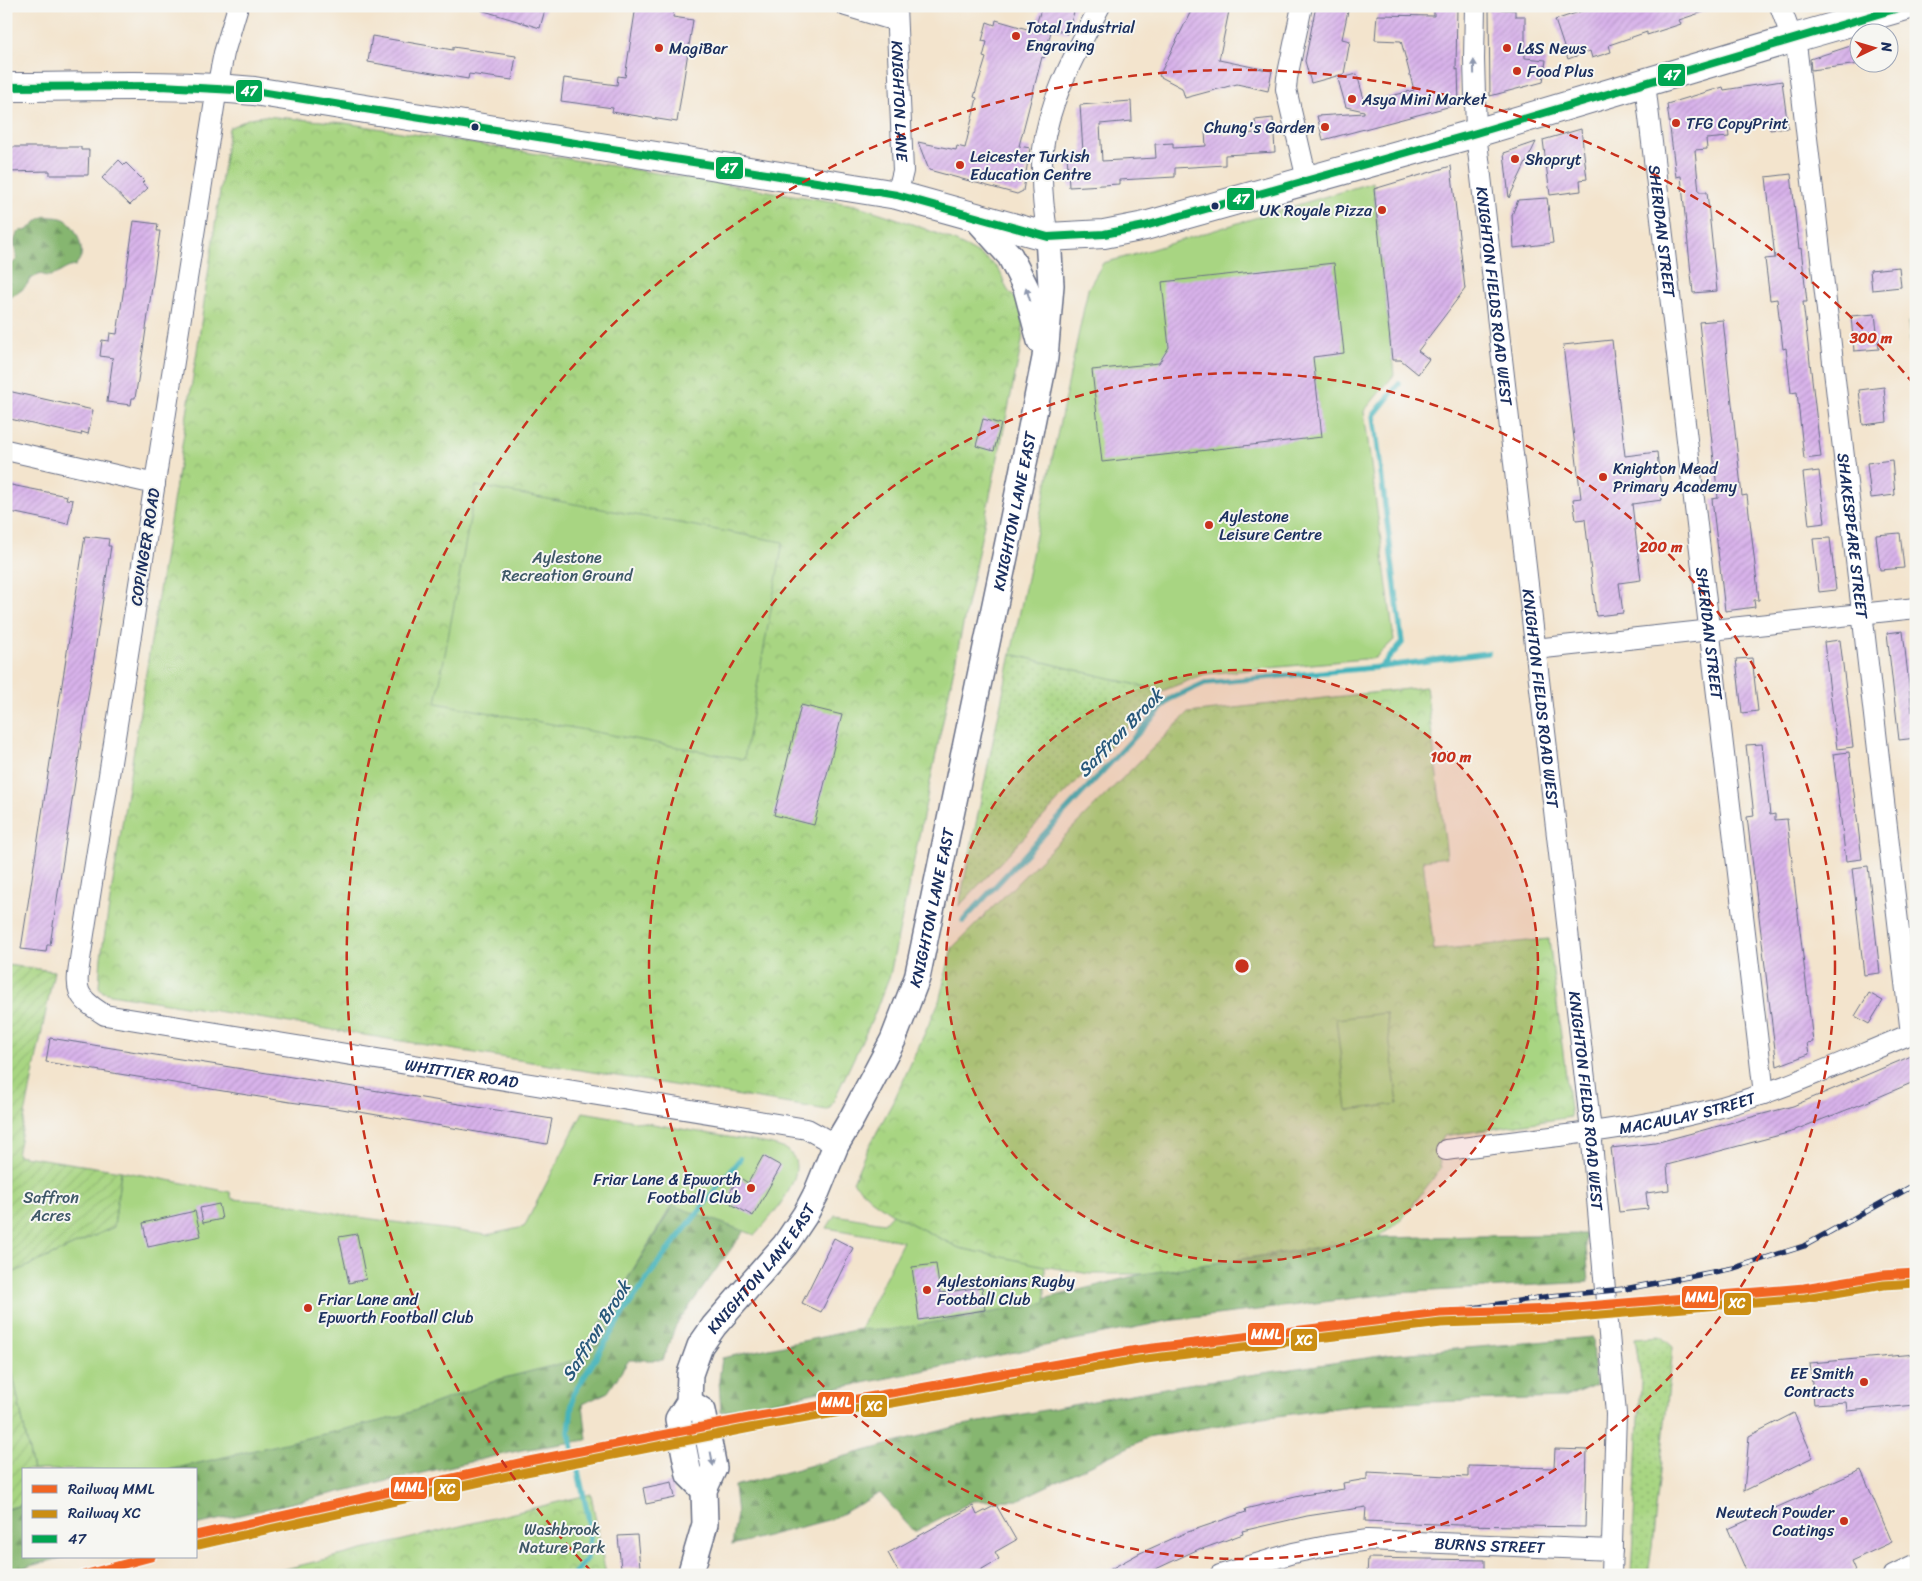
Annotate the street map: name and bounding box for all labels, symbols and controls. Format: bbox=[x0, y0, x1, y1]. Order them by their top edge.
place label: Total Industrial Engraving bbox=[1026, 13, 1135, 60]
north arrow bbox=[1850, 22, 1900, 72]
marker: Total Industrial Engraving bbox=[1010, 30, 1022, 42]
place label: MagiBar bbox=[669, 34, 729, 63]
place label: L&S News bbox=[1517, 34, 1587, 63]
street label: KNIGHTON LANE bbox=[883, 40, 917, 163]
text: N bbox=[1873, 40, 1899, 53]
marker: MagiBar bbox=[653, 42, 665, 54]
marker: L&S News bbox=[1501, 42, 1513, 54]
place label: Food Plus bbox=[1527, 57, 1594, 86]
one-way arrow bbox=[1470, 59, 1478, 75]
line badge: 47 bbox=[1657, 63, 1686, 87]
text: 47 bbox=[1663, 63, 1681, 88]
marker: Food Plus bbox=[1511, 65, 1523, 77]
line badge: 47 bbox=[235, 79, 263, 103]
text: 47 bbox=[240, 79, 258, 104]
place label: Asya Mini Market bbox=[1361, 85, 1487, 114]
marker: Asya Mini Market bbox=[1346, 93, 1358, 105]
place label: TFG CopyPrint bbox=[1686, 109, 1789, 138]
place label: Chung's Garden bbox=[1204, 113, 1315, 142]
marker: TFG CopyPrint bbox=[1670, 117, 1682, 129]
marker: Chung's Garden bbox=[1319, 121, 1331, 133]
unlabelled marker bbox=[470, 122, 480, 132]
place label: Leicester Turkish Education Centre bbox=[970, 142, 1092, 189]
place label: Shopryt bbox=[1525, 145, 1582, 174]
marker: Shopryt bbox=[1509, 153, 1521, 165]
line badge: 47 bbox=[715, 156, 744, 180]
text: 47 bbox=[720, 156, 738, 181]
marker: Leicester Turkish Education Centre bbox=[954, 159, 966, 171]
street label: SHERIDAN STREET bbox=[1640, 163, 1685, 300]
street label: KNIGHTON FIELDS ROAD WEST bbox=[1468, 185, 1522, 408]
line badge: 47 bbox=[1226, 187, 1255, 211]
text: 47 bbox=[1232, 187, 1250, 212]
place label: UK Royale Pizza bbox=[1260, 196, 1373, 225]
unlabelled marker bbox=[1210, 201, 1220, 211]
marker: UK Royale Pizza bbox=[1376, 204, 1388, 216]
one-way arrow bbox=[1023, 287, 1031, 302]
text: 300 m bbox=[1849, 325, 1893, 351]
street label: KNIGHTON LANE EAST bbox=[984, 428, 1045, 593]
street label: SHAKESPEARE STREET bbox=[1829, 451, 1877, 621]
place label: Knighton Mead Primary Academy bbox=[1613, 454, 1737, 501]
marker: Knighton Mead Primary Academy bbox=[1597, 471, 1609, 483]
street label: COPINGER ROAD bbox=[121, 486, 169, 608]
place label: Aylestone Leisure Centre bbox=[1218, 502, 1322, 549]
marker: Aylestone Leisure Centre bbox=[1203, 519, 1215, 531]
text: 200 m bbox=[1638, 534, 1683, 560]
park label: Aylestone Recreation Ground bbox=[502, 543, 634, 590]
street label: SHERIDAN STREET bbox=[1688, 565, 1732, 702]
street label: KNIGHTON FIELDS ROAD WEST bbox=[1514, 587, 1568, 810]
water label: Saffron Brook bbox=[1069, 679, 1173, 785]
text: 100 m bbox=[1431, 744, 1472, 770]
street label: KNIGHTON LANE EAST bbox=[900, 824, 963, 992]
centre of rings bbox=[1233, 957, 1251, 975]
street label: KNIGHTON FIELDS ROAD WEST bbox=[1560, 990, 1613, 1212]
street label: WHITTIER ROAD bbox=[403, 1049, 521, 1096]
street label: MACAULAY STREET bbox=[1617, 1083, 1760, 1142]
place label: Friar Lane & Epworth Football Club bbox=[593, 1165, 741, 1212]
marker: Friar Lane & Epworth Football Club bbox=[745, 1182, 757, 1194]
park label: Saffron Acres bbox=[23, 1183, 79, 1230]
street label: KNIGHTON LANE EAST bbox=[698, 1197, 824, 1340]
place label: Aylestonians Rugby Football Club bbox=[936, 1267, 1075, 1314]
water label: Saffron Brook bbox=[552, 1272, 641, 1388]
marker: Aylestonians Rugby Football Club bbox=[921, 1284, 933, 1296]
place label: Friar Lane and Epworth Football Club bbox=[318, 1285, 474, 1332]
line badge: MML bbox=[1681, 1285, 1719, 1309]
text: MML bbox=[1684, 1285, 1715, 1310]
text: XC bbox=[1728, 1291, 1746, 1316]
line badge: XC bbox=[1723, 1292, 1752, 1316]
marker: Friar Lane and Epworth Football Club bbox=[302, 1302, 314, 1314]
line badge: MML bbox=[1247, 1322, 1285, 1346]
text: MML bbox=[1250, 1322, 1281, 1347]
line badge: XC bbox=[1290, 1328, 1318, 1352]
text: XC bbox=[1295, 1328, 1313, 1353]
place label: EE Smith Contracts bbox=[1784, 1359, 1854, 1406]
marker: EE Smith Contracts bbox=[1858, 1376, 1870, 1388]
text: MML bbox=[820, 1390, 851, 1415]
line badge: MML bbox=[817, 1391, 855, 1415]
line badge: XC bbox=[860, 1394, 888, 1418]
text: XC bbox=[865, 1394, 883, 1419]
one-way arrow bbox=[709, 1452, 717, 1468]
legend bbox=[22, 1468, 198, 1558]
text: MML bbox=[393, 1475, 424, 1500]
text: Railway MML bbox=[68, 1476, 155, 1502]
line badge: MML bbox=[390, 1476, 428, 1500]
text: XC bbox=[438, 1477, 456, 1502]
line badge: XC bbox=[433, 1478, 461, 1502]
place label: Newtech Powder Coatings bbox=[1716, 1498, 1835, 1545]
text: Railway XC bbox=[68, 1500, 141, 1526]
park label: Washbrook Nature Park bbox=[519, 1515, 605, 1562]
marker: Newtech Powder Coatings bbox=[1838, 1515, 1850, 1527]
text: 47 bbox=[68, 1526, 87, 1552]
street label: BURNS STREET bbox=[1434, 1528, 1547, 1562]

